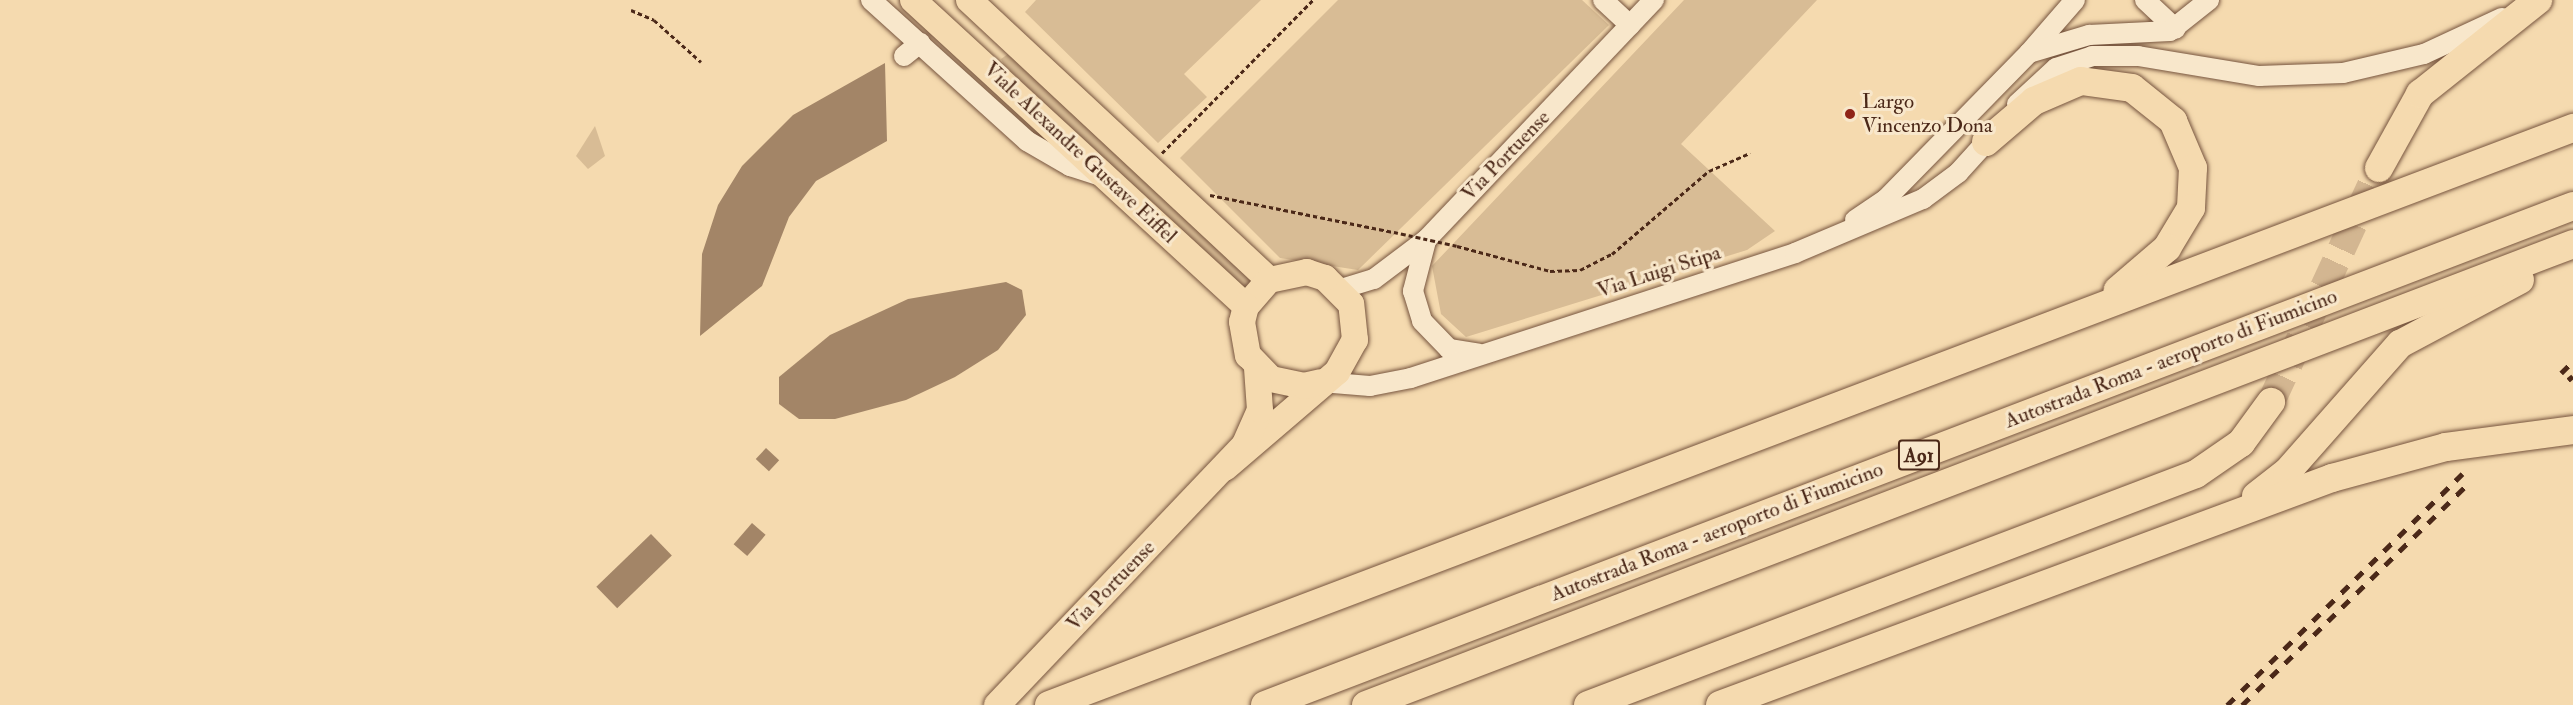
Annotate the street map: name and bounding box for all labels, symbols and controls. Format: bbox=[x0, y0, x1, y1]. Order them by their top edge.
street label: Viale Alexandre Gustave Eiffel bbox=[978, 57, 1182, 249]
place label: Largo Vincenzo Dona bbox=[1862, 89, 1993, 139]
street label: Via Portuense bbox=[1457, 105, 1555, 207]
marker: Largo Vincenzo Dona bbox=[1843, 107, 1857, 121]
street label: Via Luigi Stipa bbox=[1594, 240, 1724, 304]
street label: Autostrada Roma - aeroporto di Fiumicino bbox=[2001, 284, 2341, 434]
road number: A91 bbox=[1896, 438, 1942, 472]
street label: Autostrada Roma - aeroporto di Fiumicino bbox=[1547, 457, 1887, 607]
street label: Via Portuense bbox=[1062, 535, 1160, 637]

